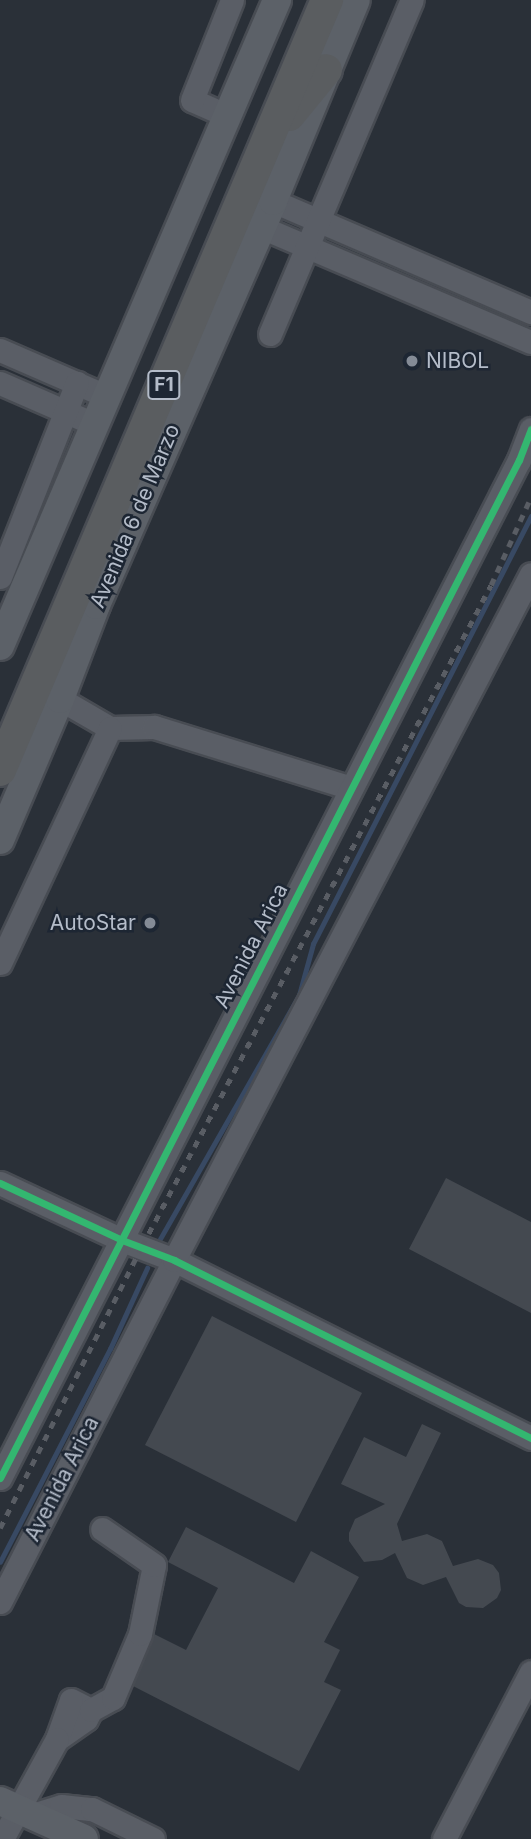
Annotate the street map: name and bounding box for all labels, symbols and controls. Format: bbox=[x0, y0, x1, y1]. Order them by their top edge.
place label: NIBOL bbox=[426, 348, 489, 374]
marker: NIBOL bbox=[404, 353, 420, 369]
road number: F1 bbox=[146, 370, 182, 400]
street label: Avenida 6 de Marzo bbox=[85, 420, 185, 612]
street label: Avenida Arica bbox=[209, 879, 293, 1013]
place label: AutoStar bbox=[50, 910, 136, 936]
marker: AutoStar bbox=[142, 915, 158, 931]
street label: Avenida Arica bbox=[20, 1412, 104, 1546]

